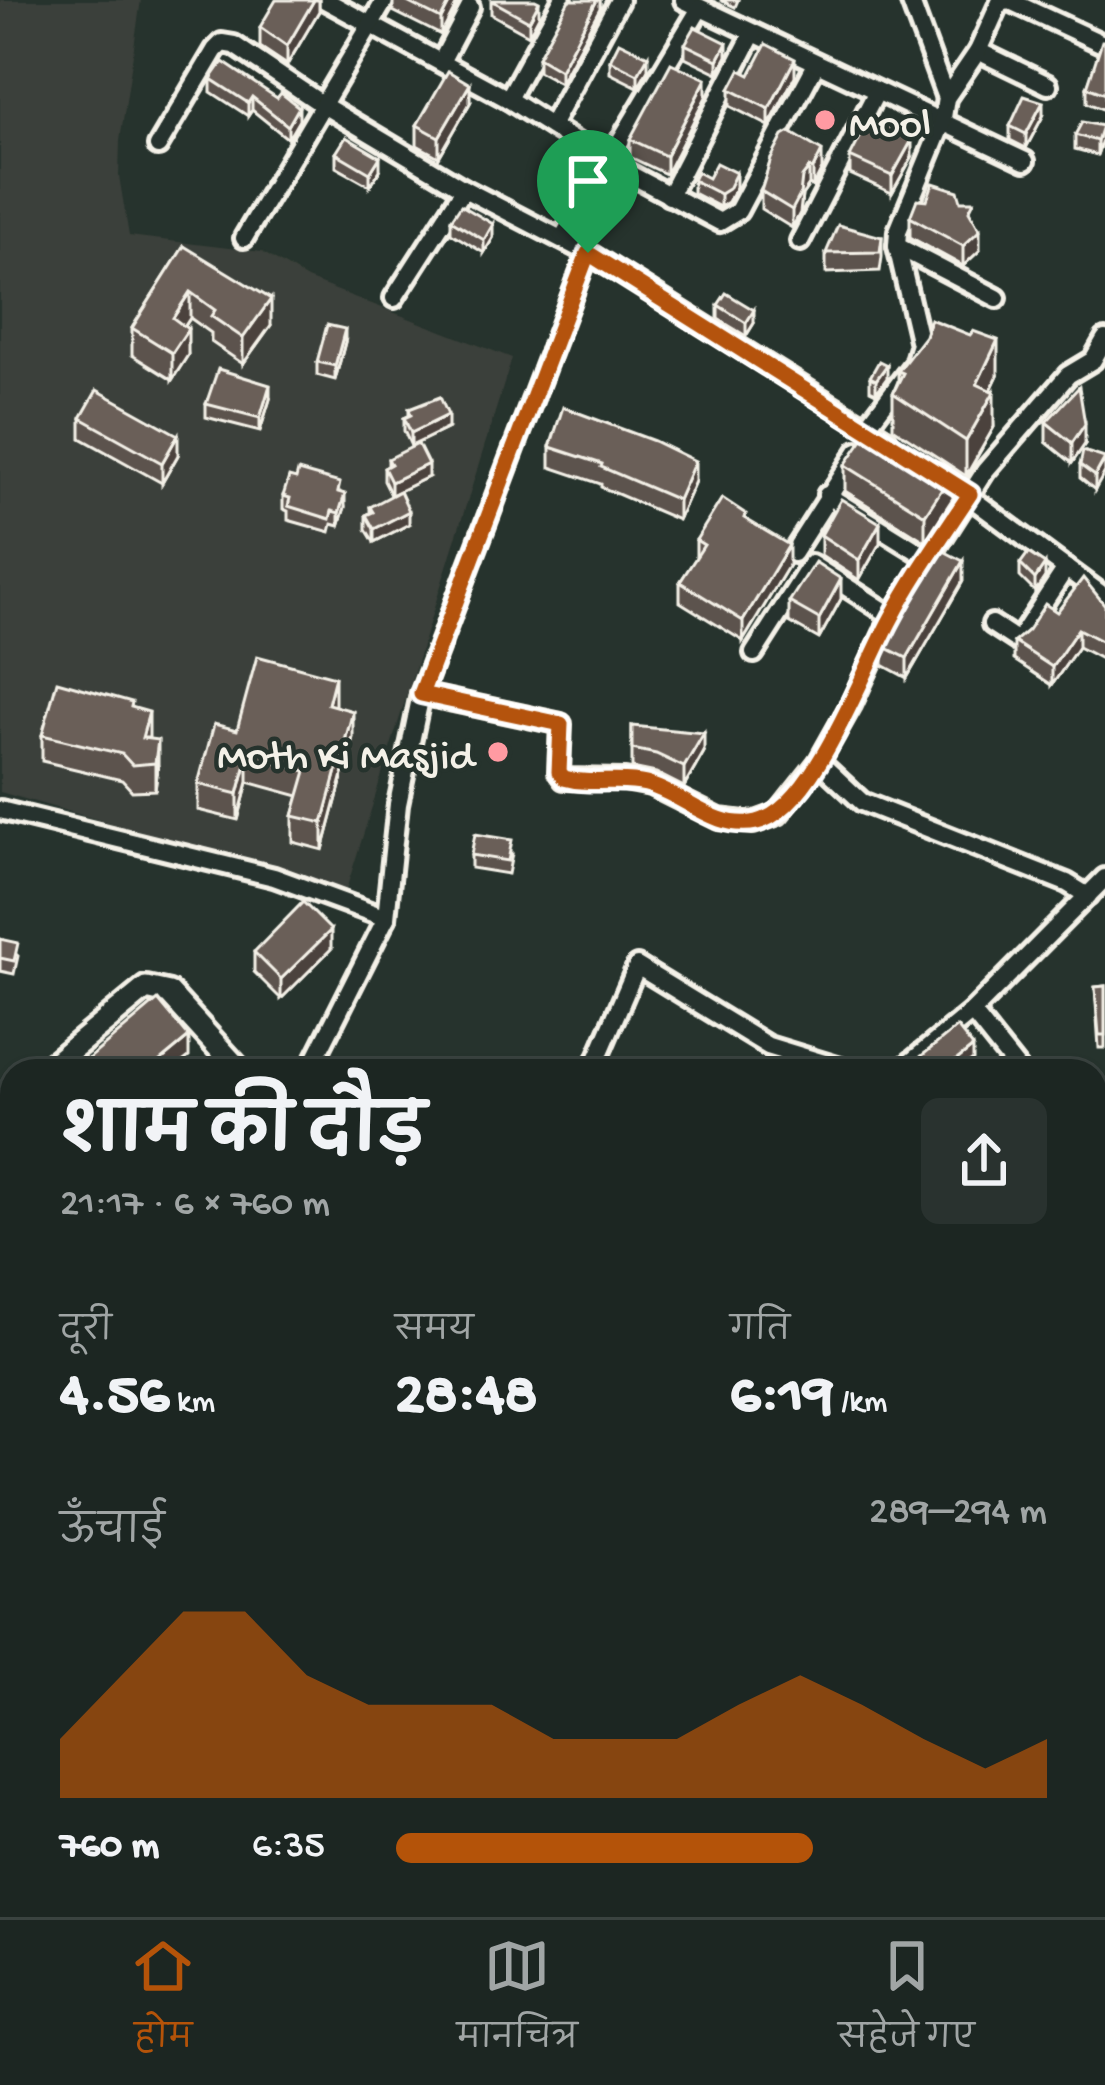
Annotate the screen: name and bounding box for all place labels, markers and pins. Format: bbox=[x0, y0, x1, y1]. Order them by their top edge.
place label: Mool bbox=[849, 103, 931, 152]
marker: Mool bbox=[812, 107, 838, 133]
pin bbox=[537, 130, 639, 253]
place label: Moth Ki Masjid bbox=[217, 735, 477, 784]
marker: Moth Ki Masjid bbox=[485, 739, 511, 765]

